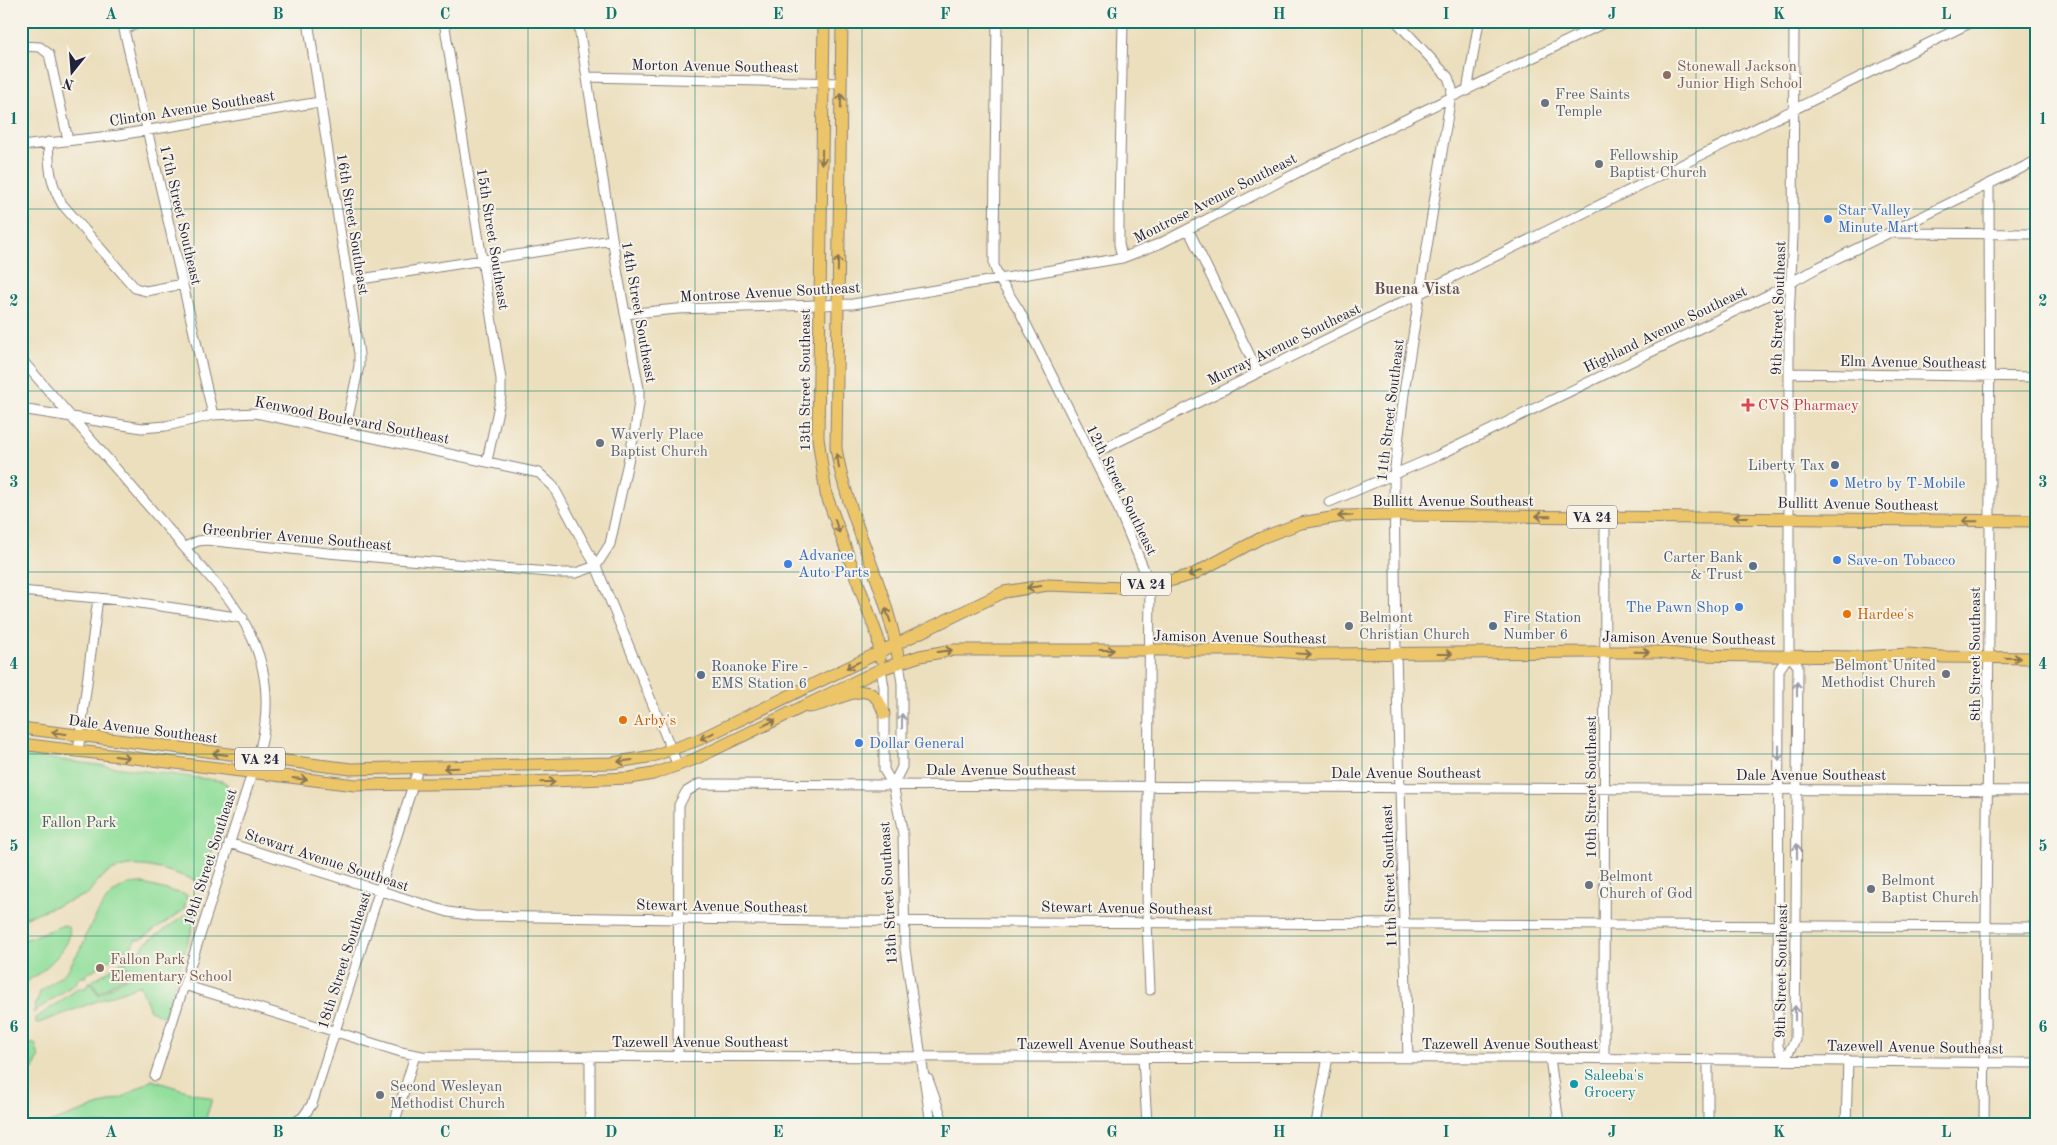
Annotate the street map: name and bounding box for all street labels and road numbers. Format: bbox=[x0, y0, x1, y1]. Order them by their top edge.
street label: Morton Avenue Southeast bbox=[631, 59, 799, 76]
street label: Clinton Avenue Southeast bbox=[108, 89, 276, 130]
street label: 17th Street Southeast bbox=[156, 144, 203, 287]
street label: 16th Street Southeast bbox=[333, 152, 370, 296]
street label: Montrose Avenue Southeast bbox=[1132, 152, 1300, 247]
street label: 15th Street Southeast bbox=[473, 167, 510, 311]
street label: 14th Street Southeast bbox=[618, 240, 657, 384]
street label: 9th Street Southeast bbox=[1770, 241, 1789, 376]
street label: Montrose Avenue Southeast bbox=[679, 281, 861, 306]
street label: Highland Avenue Southeast bbox=[1582, 284, 1750, 376]
street label: Murray Avenue Southeast bbox=[1206, 302, 1364, 389]
street label: 13th Street Southeast bbox=[799, 308, 814, 452]
street label: 11th Street Southeast bbox=[1375, 338, 1408, 482]
street label: Elm Avenue Southeast bbox=[1840, 355, 1986, 372]
street label: Kenwood Boulevard Southeast bbox=[253, 395, 450, 448]
street label: 12th Street Southeast bbox=[1083, 423, 1159, 558]
street label: Bullitt Avenue Southeast bbox=[1372, 495, 1534, 510]
street label: Bullitt Avenue Southeast bbox=[1777, 497, 1939, 514]
road number: VA 24 bbox=[1567, 506, 1617, 528]
street label: Greenbrier Avenue Southeast bbox=[202, 523, 392, 554]
road number: VA 24 bbox=[1121, 572, 1171, 596]
street label: 8th Street Southeast bbox=[1969, 587, 1984, 721]
street label: Jamison Avenue Southeast bbox=[1153, 629, 1327, 648]
street label: Jamison Avenue Southeast bbox=[1602, 630, 1776, 649]
street label: Dale Avenue Southeast bbox=[67, 714, 218, 747]
street label: 10th Street Southeast bbox=[1585, 715, 1600, 859]
road number: VA 24 bbox=[235, 748, 285, 771]
street label: Dale Avenue Southeast bbox=[926, 764, 1076, 779]
street label: Dale Avenue Southeast bbox=[1331, 767, 1481, 782]
street label: Dale Avenue Southeast bbox=[1736, 769, 1886, 784]
street label: 19th Street Southeast bbox=[182, 787, 241, 928]
street label: 11th Street Southeast bbox=[1381, 804, 1400, 948]
street label: 13th Street Southeast bbox=[878, 821, 901, 965]
street label: Stewart Avenue Southeast bbox=[243, 828, 411, 895]
street label: 18th Street Southeast bbox=[316, 890, 375, 1031]
street label: Stewart Avenue Southeast bbox=[636, 899, 808, 916]
street label: Stewart Avenue Southeast bbox=[1041, 901, 1213, 918]
street label: 9th Street Southeast bbox=[1774, 904, 1791, 1038]
street label: Tazewell Avenue Southeast bbox=[611, 1036, 789, 1051]
street label: Tazewell Avenue Southeast bbox=[1016, 1038, 1194, 1053]
street label: Tazewell Avenue Southeast bbox=[1421, 1038, 1599, 1053]
street label: Tazewell Avenue Southeast bbox=[1826, 1039, 2004, 1058]

